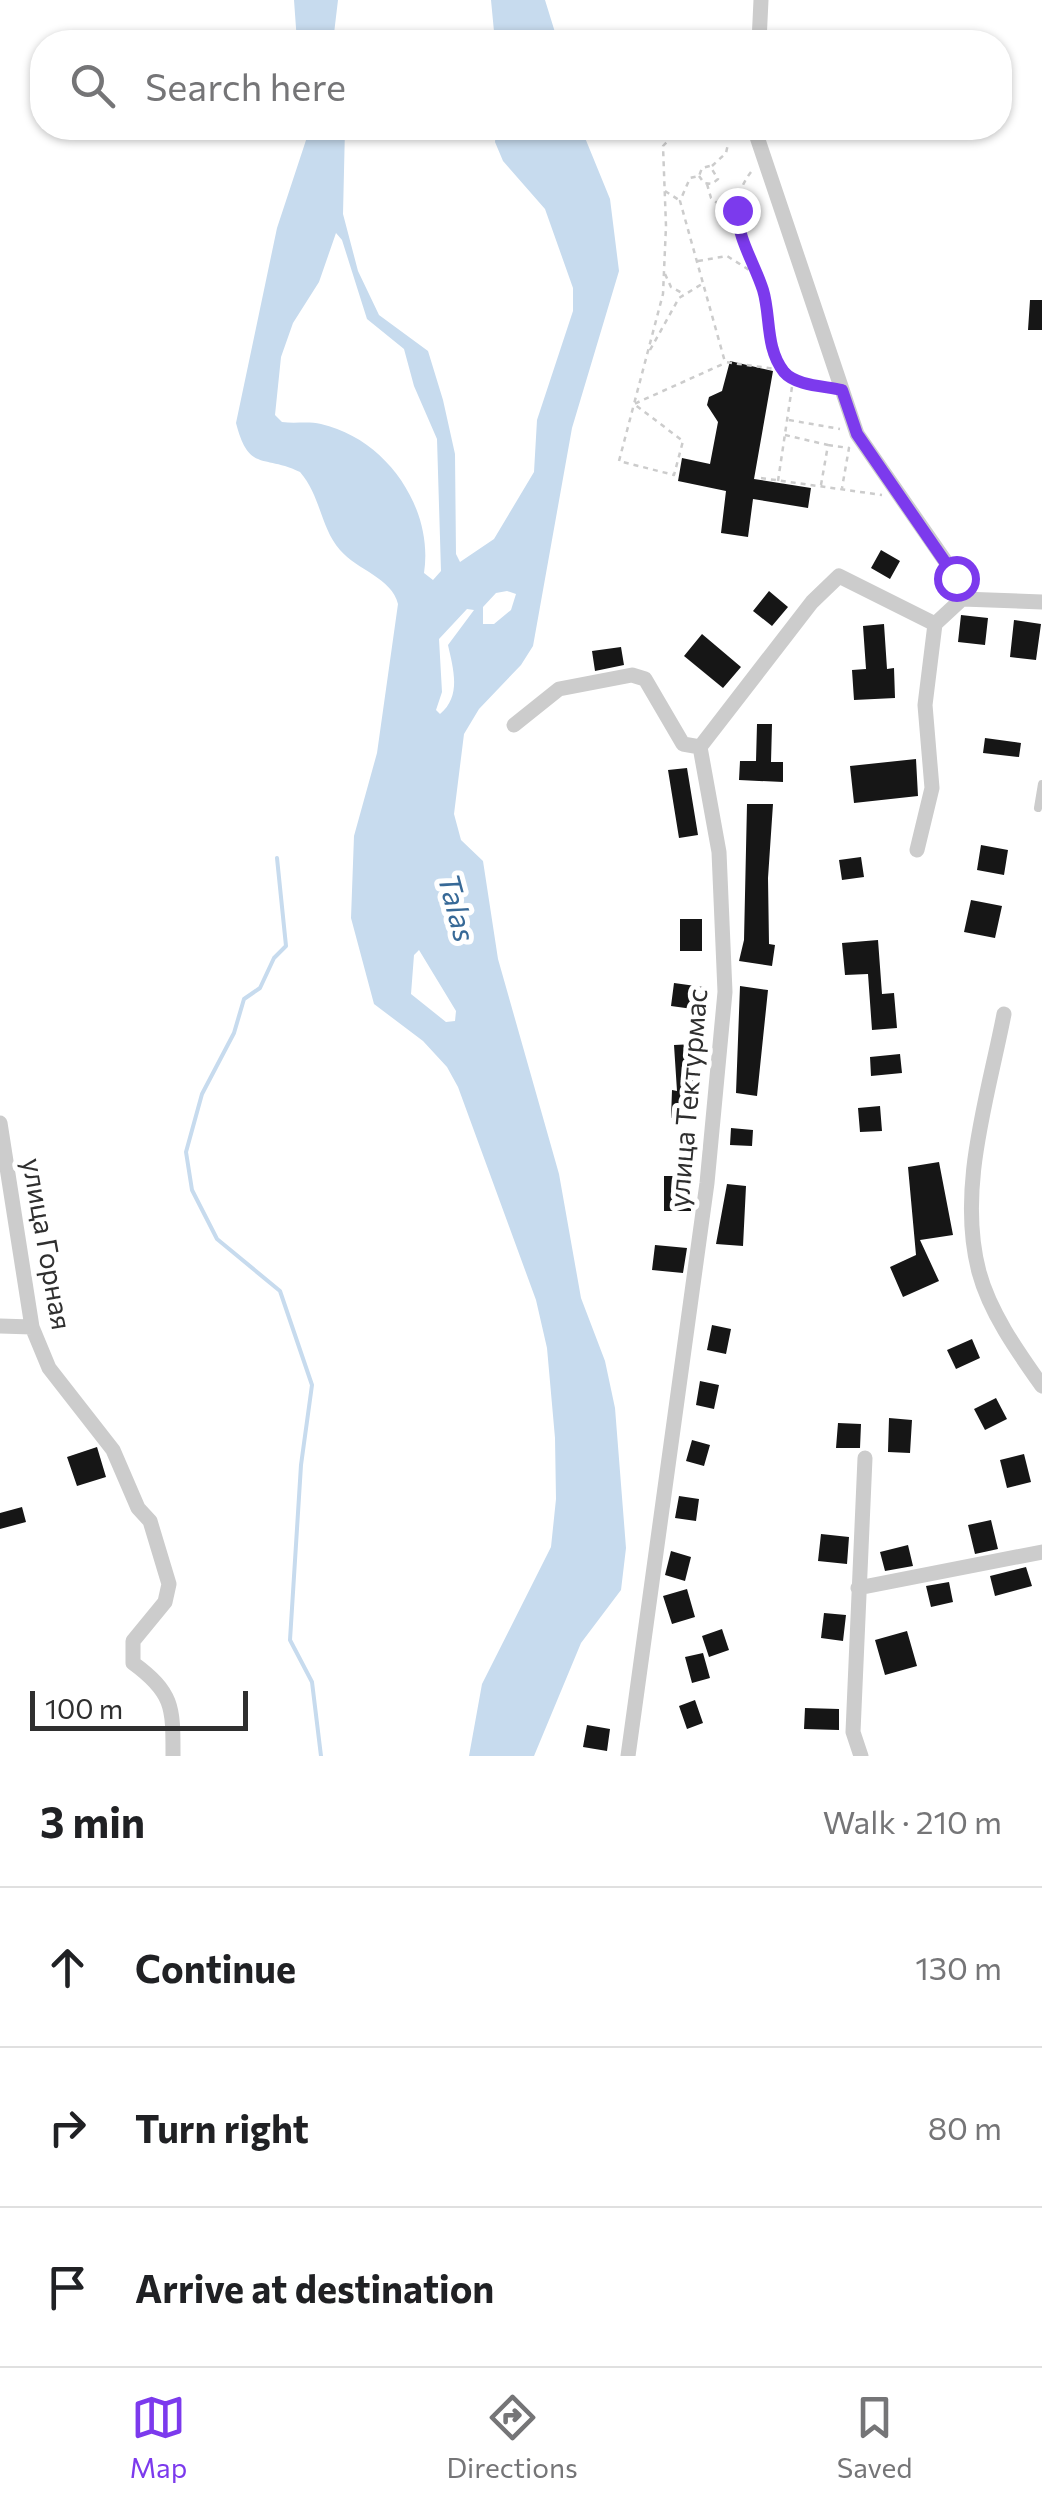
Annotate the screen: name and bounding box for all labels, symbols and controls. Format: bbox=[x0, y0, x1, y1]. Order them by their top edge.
search box bbox=[30, 30, 1012, 140]
icon: search bbox=[65, 58, 120, 113]
text: Search here bbox=[145, 62, 346, 109]
route end bbox=[715, 188, 761, 234]
route start bbox=[934, 556, 980, 602]
water label: Talas bbox=[432, 869, 485, 946]
street label: улица Тектурмас bbox=[660, 987, 714, 1209]
street label: улица Горная bbox=[16, 1155, 80, 1332]
scale bar bbox=[30, 1686, 248, 1730]
text: 100 m bbox=[45, 1691, 123, 1725]
text: 3 min bbox=[40, 1795, 145, 1847]
text: Walk · 210 m bbox=[823, 1801, 1002, 1841]
icon: ahead bbox=[40, 1940, 95, 1995]
text: Continue bbox=[135, 1944, 296, 1991]
text: 130 m bbox=[915, 1947, 1002, 1987]
icon: right bbox=[40, 2100, 95, 2155]
text: Turn right bbox=[135, 2104, 309, 2151]
text: 80 m bbox=[928, 2107, 1002, 2147]
icon: arrive bbox=[40, 2260, 95, 2315]
text: Arrive at destination bbox=[135, 2264, 494, 2311]
tab: Map bbox=[130, 2390, 187, 2484]
tab: Directions bbox=[446, 2390, 578, 2484]
tab: Saved bbox=[837, 2390, 912, 2484]

